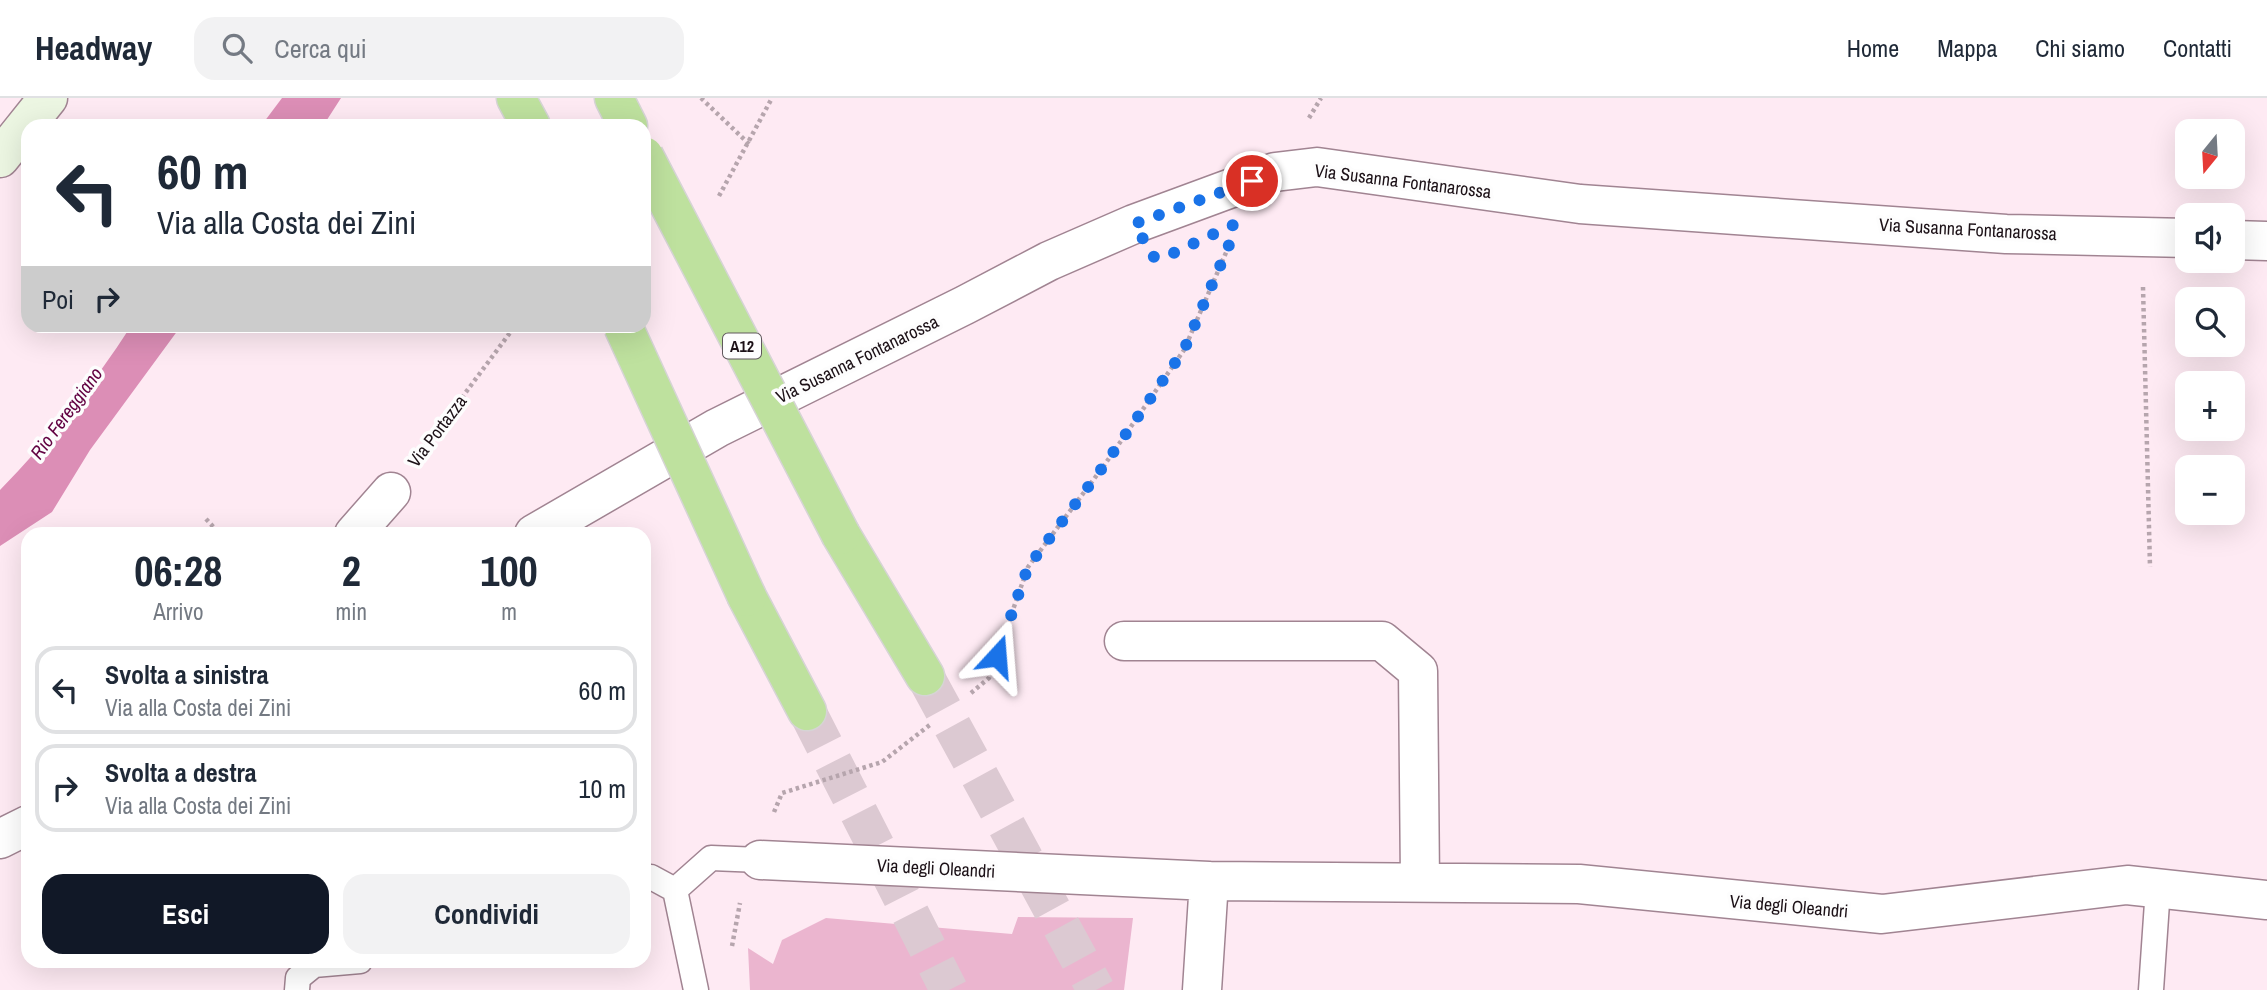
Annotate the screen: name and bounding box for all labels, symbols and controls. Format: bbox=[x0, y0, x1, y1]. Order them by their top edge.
search box bbox=[194, 17, 684, 80]
text: Headway bbox=[35, 26, 152, 70]
icon: search bbox=[218, 29, 256, 67]
text: Cerca qui bbox=[274, 31, 367, 66]
text: Home bbox=[1847, 32, 1899, 64]
text: Mappa bbox=[1937, 32, 1997, 64]
text: Chi siamo bbox=[2035, 32, 2125, 64]
text: Contatti bbox=[2163, 32, 2232, 64]
north arrow bbox=[2175, 119, 2245, 189]
map controls bbox=[2175, 119, 2245, 525]
text: 60 m bbox=[157, 138, 249, 204]
icon: left bbox=[42, 147, 133, 238]
pin bbox=[1222, 151, 1282, 211]
street label: Via Susanna Fontanarossa bbox=[1313, 158, 1493, 204]
icon: arrive bbox=[1233, 162, 1271, 200]
text: Via alla Costa dei Zini bbox=[157, 201, 416, 244]
button: sound bbox=[2175, 203, 2245, 273]
street label: Via Susanna Fontanarossa bbox=[1879, 212, 2057, 246]
icon: right bbox=[88, 280, 126, 318]
text: Poi bbox=[42, 282, 74, 317]
button: search bbox=[2175, 287, 2245, 357]
street label: Via Susanna Fontanarossa bbox=[772, 309, 942, 409]
road number: A12 bbox=[723, 334, 761, 358]
water label: Rio Fereggiano bbox=[24, 362, 108, 464]
button: + bbox=[2175, 371, 2245, 441]
street label: Via Portazza bbox=[402, 390, 472, 472]
button: − bbox=[2175, 455, 2245, 525]
text: 06:28 bbox=[134, 543, 222, 599]
text: 2 bbox=[342, 543, 361, 599]
text: 100 bbox=[480, 543, 538, 599]
text: Arrivo bbox=[153, 596, 203, 627]
text: min bbox=[336, 596, 367, 627]
text: m bbox=[501, 596, 517, 627]
position arrow bbox=[960, 619, 1034, 693]
text: Svolta a sinistra bbox=[105, 657, 269, 692]
icon: left bbox=[46, 671, 84, 709]
text: 60 m bbox=[579, 673, 626, 708]
text: Via alla Costa dei Zini bbox=[105, 692, 291, 723]
text: Svolta a destra bbox=[105, 755, 257, 790]
icon: right bbox=[46, 769, 84, 807]
text: 10 m bbox=[579, 771, 626, 806]
text: Via alla Costa dei Zini bbox=[105, 790, 291, 821]
street label: Via degli Oleandri bbox=[876, 852, 996, 884]
button: Esci bbox=[42, 874, 329, 954]
button: Condividi bbox=[343, 874, 630, 954]
street label: Via degli Oleandri bbox=[1729, 888, 1849, 924]

